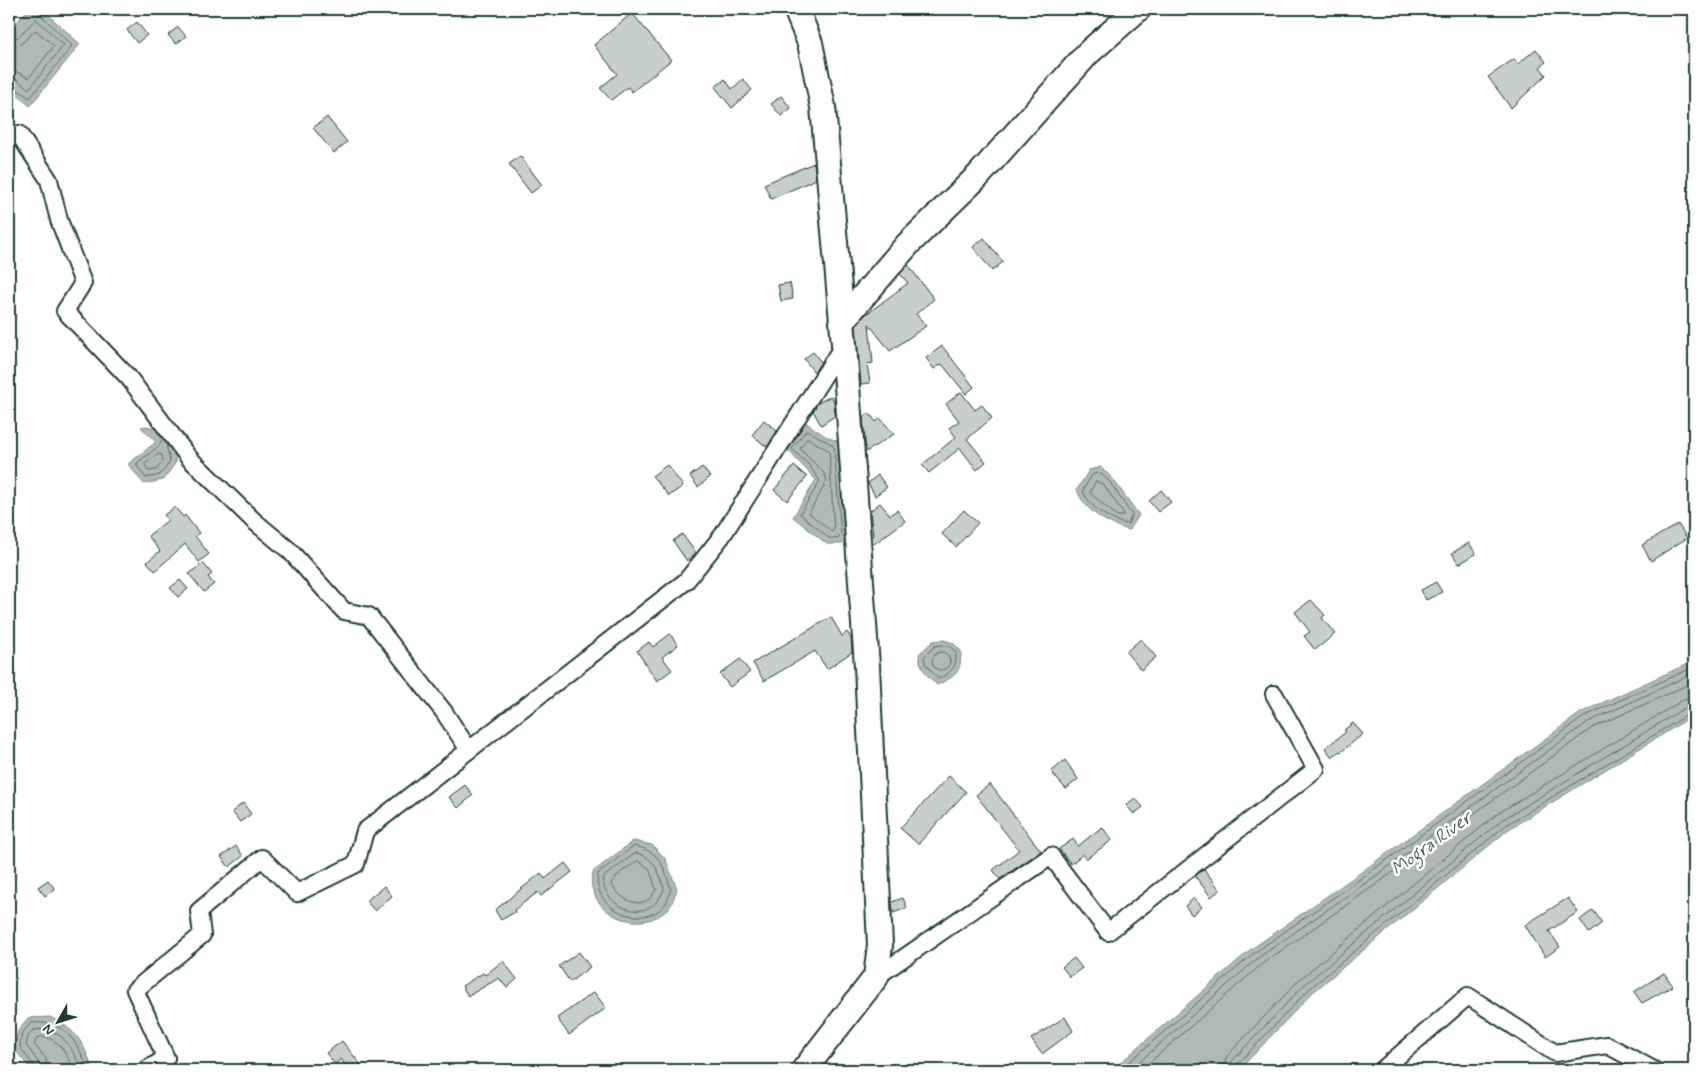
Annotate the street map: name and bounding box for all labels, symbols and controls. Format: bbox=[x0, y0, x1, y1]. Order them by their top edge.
water label: Mogra River bbox=[1386, 805, 1480, 883]
north arrow bbox=[32, 996, 82, 1046]
text: N bbox=[39, 1020, 59, 1039]

